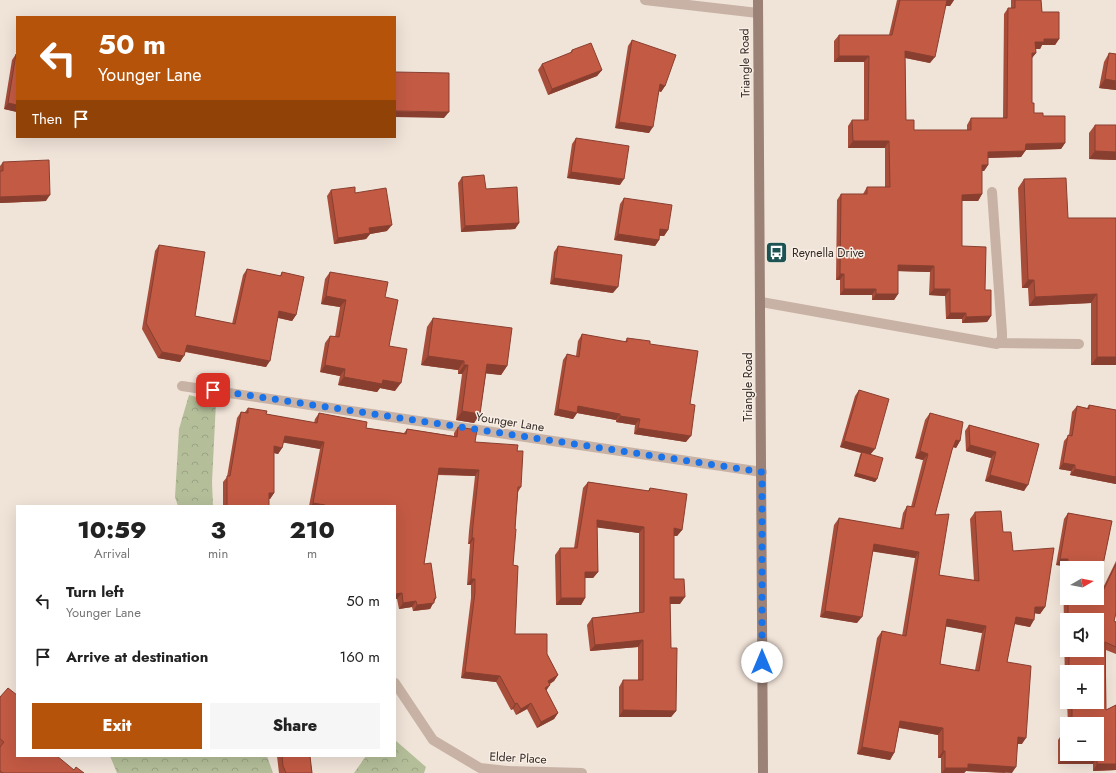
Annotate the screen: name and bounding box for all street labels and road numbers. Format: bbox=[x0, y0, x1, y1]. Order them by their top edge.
street label: Triangle Road bbox=[735, 28, 755, 98]
street label: Triangle Road bbox=[739, 352, 757, 422]
street label: Younger Lane bbox=[474, 408, 546, 436]
street label: Elder Place bbox=[489, 748, 547, 768]

